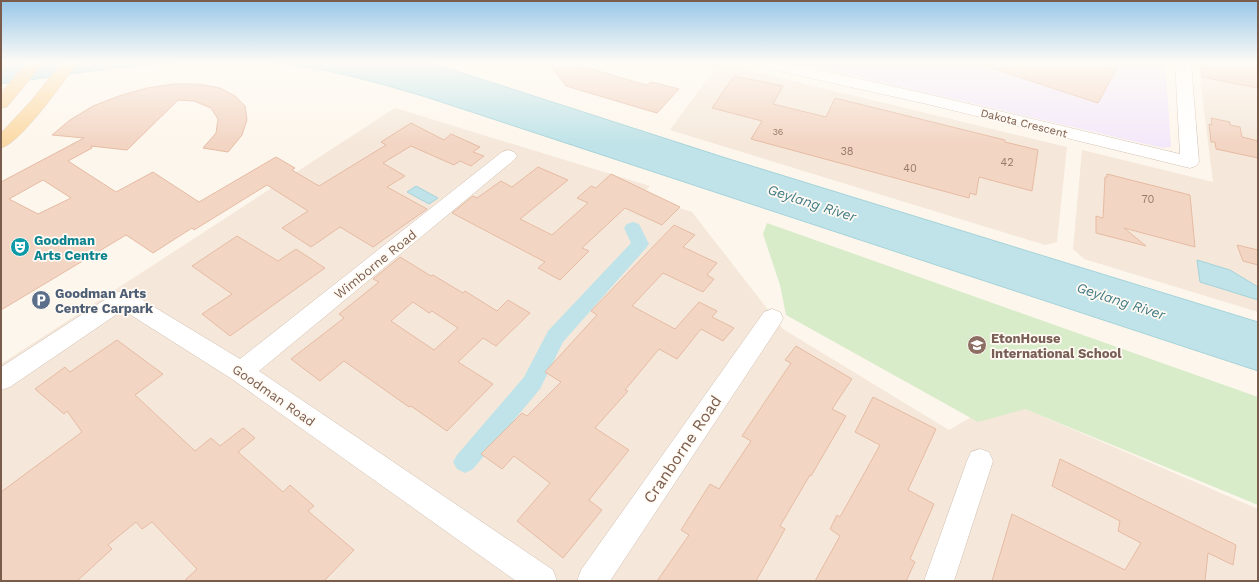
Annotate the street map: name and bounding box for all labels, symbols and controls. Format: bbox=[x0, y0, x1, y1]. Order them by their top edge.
street label: Dakota Crescent bbox=[979, 106, 1069, 141]
house number: 36 bbox=[773, 127, 783, 137]
house number: 38 bbox=[840, 145, 854, 158]
house number: 42 bbox=[1000, 156, 1014, 169]
house number: 40 bbox=[903, 162, 917, 175]
water label: Geylang River bbox=[766, 181, 859, 225]
house number: 70 bbox=[1142, 193, 1155, 206]
street label: Wimborne Road bbox=[331, 227, 419, 302]
place label: Goodman Arts Centre bbox=[34, 233, 108, 263]
theatre icon: Goodman Arts Centre bbox=[9, 236, 31, 258]
water label: Geylang River bbox=[1075, 279, 1168, 323]
place label: Goodman Arts Centre Carpark bbox=[55, 286, 154, 316]
parking icon: Goodman Arts Centre Carpark bbox=[30, 289, 52, 311]
place label: EtonHouse International School bbox=[991, 331, 1122, 361]
school or university icon: EtonHouse International School bbox=[966, 334, 988, 356]
street label: Goodman Road bbox=[230, 361, 318, 429]
street label: Cranborne Road bbox=[639, 392, 726, 507]

